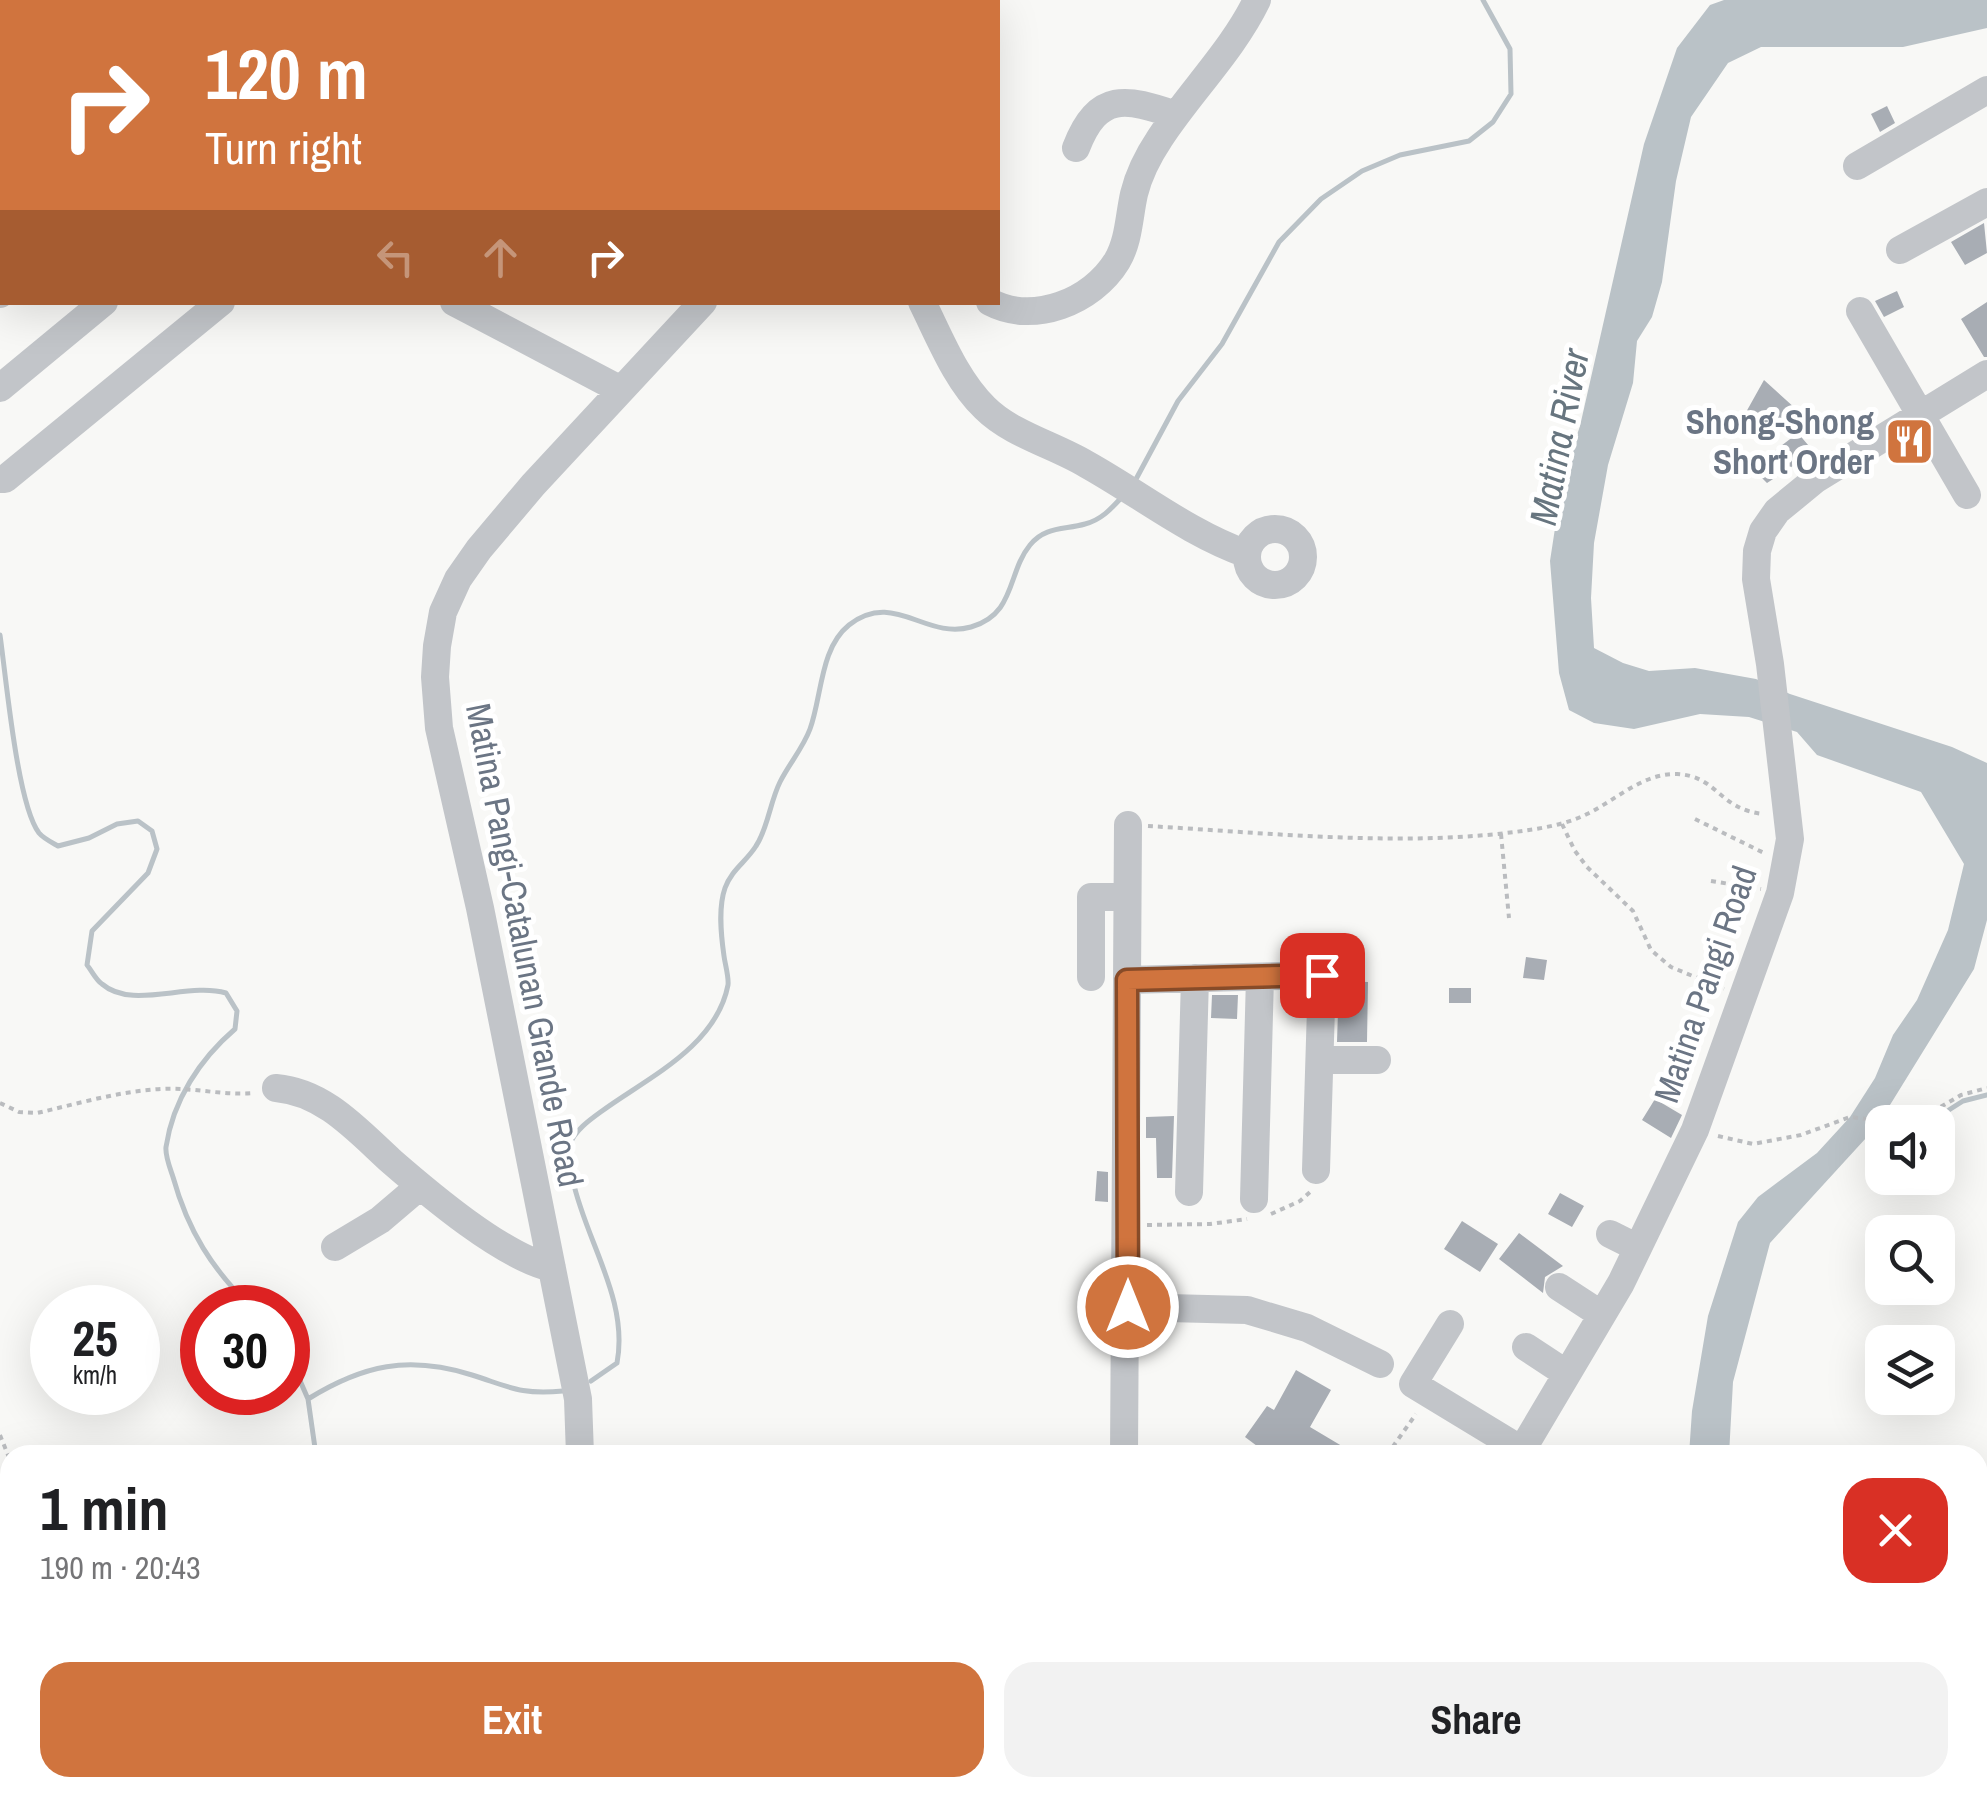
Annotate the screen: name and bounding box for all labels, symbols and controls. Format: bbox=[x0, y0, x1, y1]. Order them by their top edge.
text: 120 m bbox=[205, 27, 368, 121]
icon: right bbox=[40, 40, 170, 170]
text: Turn right bbox=[205, 117, 362, 178]
icon: left bbox=[368, 230, 423, 285]
icon: ahead bbox=[473, 230, 528, 285]
icon: right bbox=[578, 230, 633, 285]
water label: Matina River bbox=[1517, 343, 1601, 529]
place label: Shong-Shong Short Order bbox=[1686, 398, 1875, 485]
restaurant icon: Shong-Shong Short Order bbox=[1883, 415, 1935, 467]
street label: Matina Pangi-Catalunan Grande Road bbox=[455, 699, 595, 1191]
street label: Matina Pangi Road bbox=[1643, 859, 1767, 1109]
pin bbox=[1280, 933, 1365, 1018]
icon: arrive bbox=[1295, 948, 1350, 1003]
map controls bbox=[1865, 1105, 1955, 1415]
button: sound bbox=[1865, 1105, 1955, 1195]
button: search bbox=[1865, 1215, 1955, 1305]
position arrow bbox=[1076, 1255, 1180, 1359]
speed limit sign: 30 bbox=[180, 1285, 310, 1415]
text: 25 bbox=[72, 1304, 118, 1372]
button: layers bbox=[1865, 1325, 1955, 1415]
text: km/h bbox=[73, 1358, 117, 1392]
text: 1 min bbox=[40, 1468, 169, 1549]
button: close bbox=[1843, 1478, 1948, 1583]
text: 190 m · 20:43 bbox=[40, 1546, 200, 1589]
button: Exit bbox=[40, 1662, 984, 1777]
button: Share bbox=[1004, 1662, 1948, 1777]

